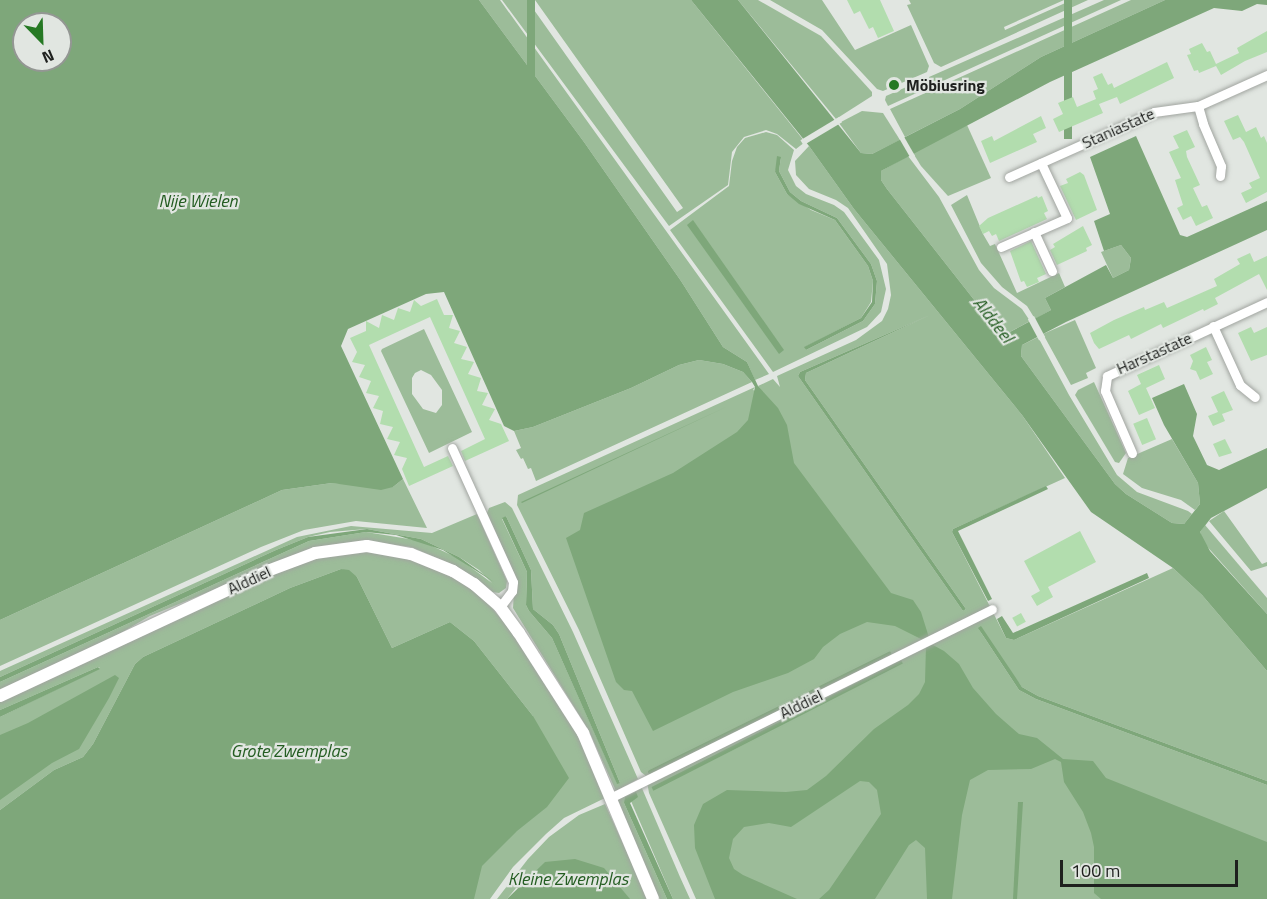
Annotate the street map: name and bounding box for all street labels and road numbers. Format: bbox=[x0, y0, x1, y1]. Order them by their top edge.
street label: Staniastate bbox=[1079, 104, 1157, 152]
street label: Harstastate bbox=[1113, 328, 1195, 378]
street label: Alddiel bbox=[224, 562, 274, 598]
street label: Alddiel bbox=[776, 685, 826, 723]

